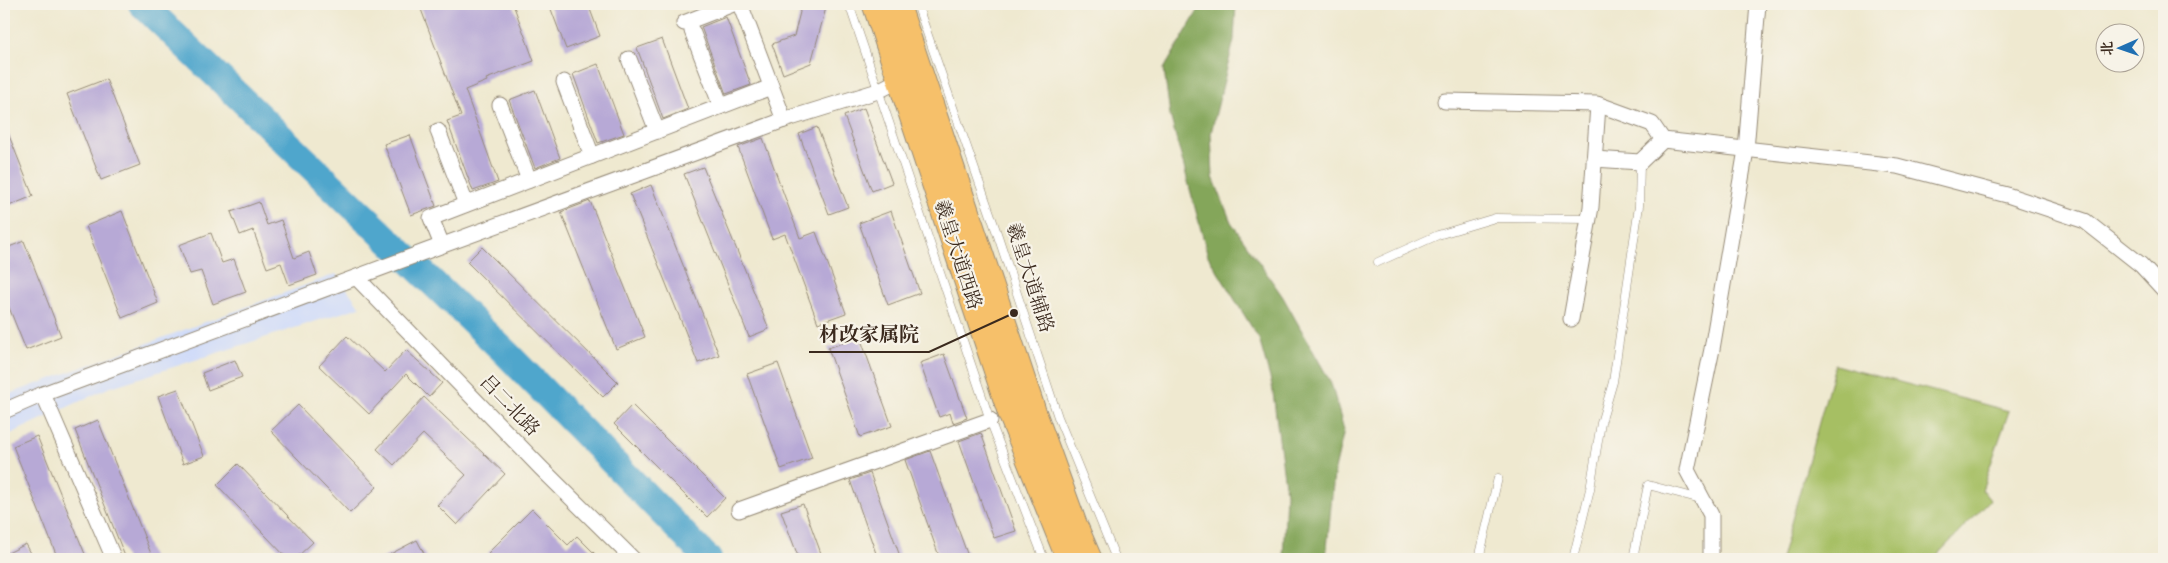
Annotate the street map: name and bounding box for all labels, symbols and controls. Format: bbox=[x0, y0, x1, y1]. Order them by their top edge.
north arrow bbox=[2096, 22, 2146, 72]
text: 北 bbox=[2099, 41, 2117, 56]
street label: 羲皇大道西路 bbox=[928, 197, 986, 313]
street label: 羲皇大道辅路 bbox=[1000, 220, 1058, 336]
callout: 材改家属院 bbox=[809, 317, 929, 352]
text: 材改家属院 bbox=[819, 323, 919, 348]
street label: 吕二北路 bbox=[474, 370, 544, 442]

